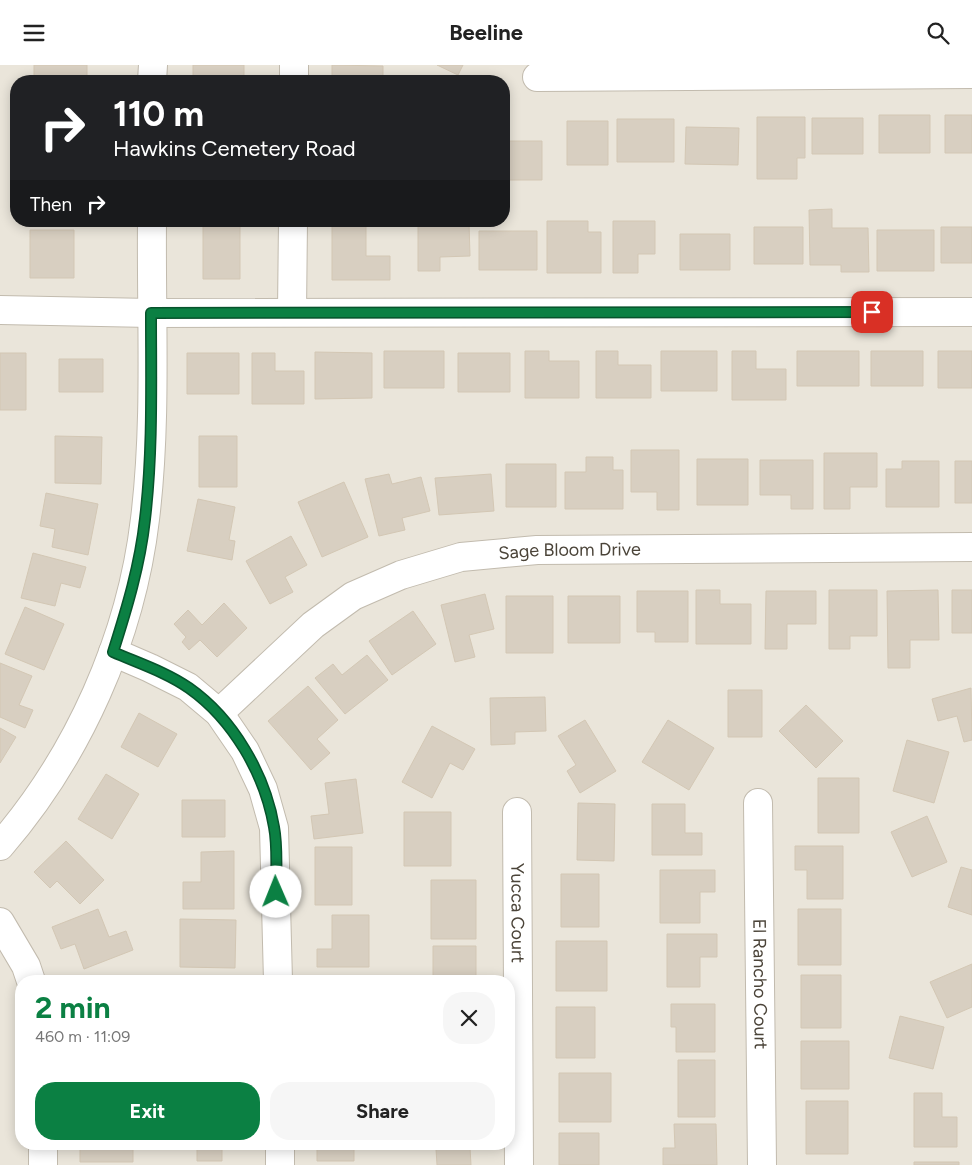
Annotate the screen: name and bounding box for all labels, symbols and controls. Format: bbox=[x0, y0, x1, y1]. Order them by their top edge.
icon: menu bbox=[20, 19, 48, 47]
text: Beeline bbox=[449, 19, 523, 46]
icon: search bbox=[924, 19, 952, 47]
text: 110 m bbox=[113, 93, 204, 135]
icon: right bbox=[30, 95, 95, 160]
text: Hawkins Cemetery Road bbox=[113, 135, 356, 162]
icon: right bbox=[82, 190, 110, 218]
text: Then bbox=[30, 193, 72, 216]
pin bbox=[851, 291, 893, 333]
icon: arrive bbox=[858, 298, 886, 326]
street label: Sage Bloom Drive bbox=[497, 538, 641, 565]
street label: Yucca Court bbox=[506, 863, 529, 963]
position arrow bbox=[249, 865, 301, 917]
street label: El Rancho Court bbox=[748, 919, 772, 1050]
text: 2 min bbox=[35, 989, 111, 1026]
button: close bbox=[443, 992, 495, 1044]
text: 460 m · 11:09 bbox=[35, 1027, 130, 1046]
button: Exit bbox=[35, 1082, 260, 1140]
button: Share bbox=[270, 1082, 495, 1140]

